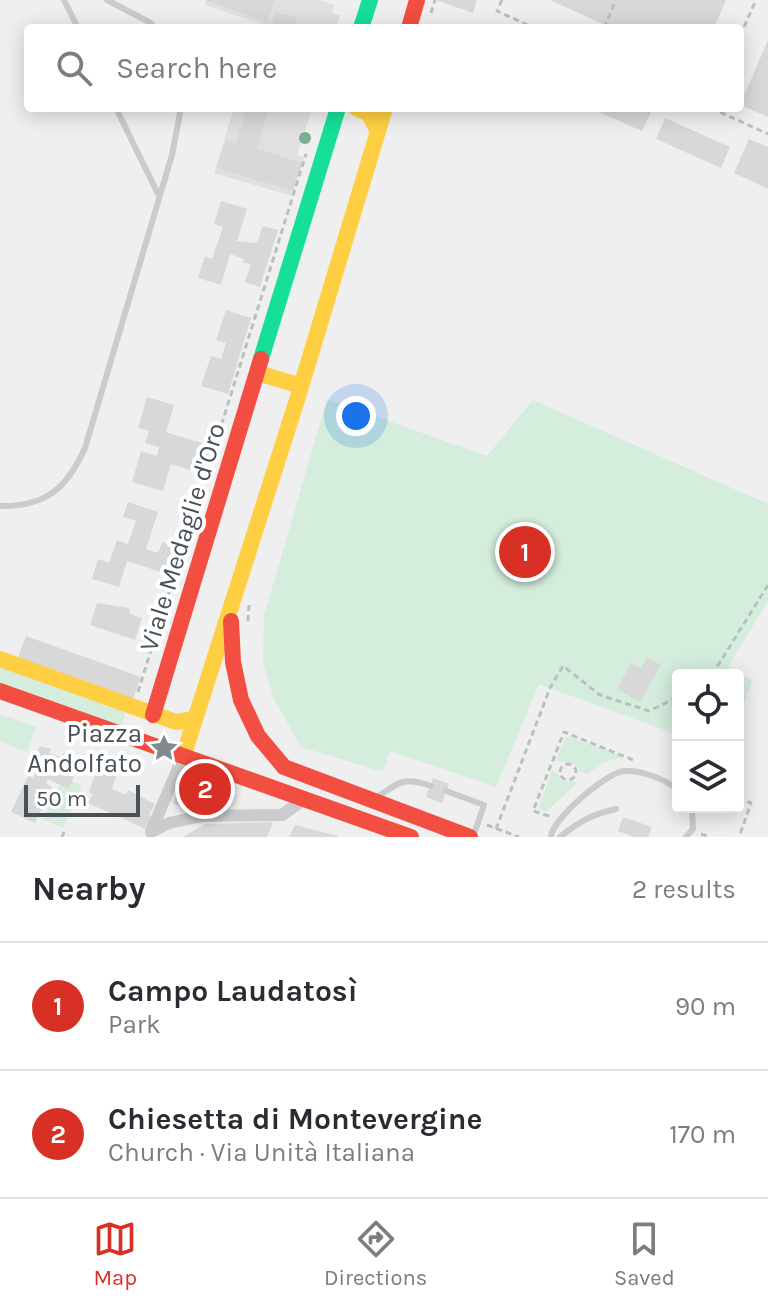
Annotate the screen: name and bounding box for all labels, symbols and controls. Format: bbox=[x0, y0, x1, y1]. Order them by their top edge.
search box bbox=[24, 24, 744, 112]
icon: search bbox=[52, 46, 96, 90]
text: Search here bbox=[116, 50, 277, 86]
your location bbox=[336, 396, 376, 436]
street label: Viale Medaglie d'Oro bbox=[133, 419, 232, 655]
pin: 1 bbox=[499, 522, 551, 582]
map controls bbox=[672, 669, 744, 813]
button: locate bbox=[672, 669, 744, 741]
place label: Piazza Andolfato bbox=[27, 718, 142, 779]
place icon: Piazza Andolfato bbox=[149, 733, 179, 763]
button: layers bbox=[672, 741, 744, 813]
pin: 2 bbox=[179, 759, 231, 819]
scale bar bbox=[24, 781, 140, 817]
text: 50 m bbox=[36, 786, 87, 812]
text: Nearby bbox=[32, 869, 146, 909]
text: 2 results bbox=[632, 874, 736, 905]
text: Campo Laudatosì bbox=[108, 973, 358, 1009]
text: 1 bbox=[53, 991, 63, 1022]
text: 90 m bbox=[675, 991, 736, 1022]
text: Park bbox=[108, 1009, 161, 1040]
text: Chiesetta di Montevergine bbox=[108, 1101, 482, 1137]
text: 2 bbox=[50, 1119, 66, 1150]
text: 170 m bbox=[669, 1119, 736, 1150]
text: Church · Via Unità Italiana bbox=[108, 1137, 415, 1168]
tab: Map bbox=[93, 1217, 137, 1291]
tab: Directions bbox=[324, 1217, 427, 1291]
tab: Saved bbox=[614, 1217, 675, 1291]

